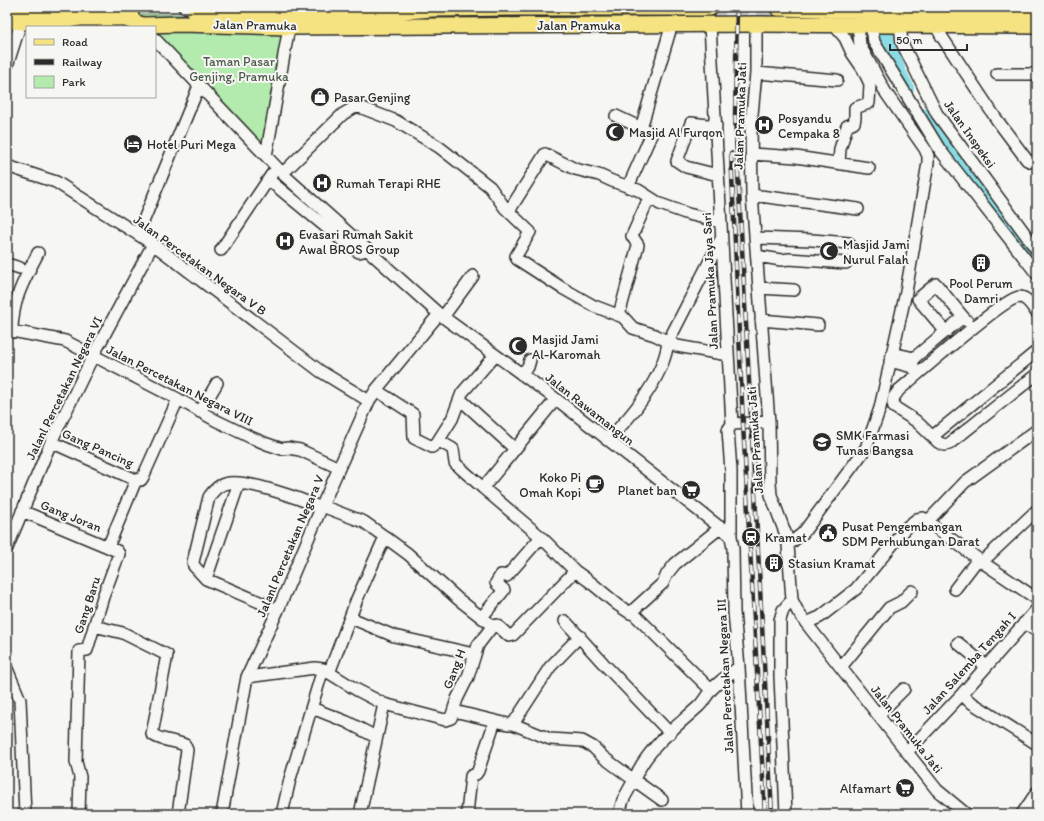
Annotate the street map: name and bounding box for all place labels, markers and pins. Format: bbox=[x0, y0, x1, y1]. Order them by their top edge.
shop icon: Pasar Genjing bbox=[309, 86, 331, 108]
place label: Pasar Genjing bbox=[334, 90, 411, 105]
place label: Posyandu Cempaka 8 bbox=[778, 111, 840, 141]
hospital icon: Posyandu Cempaka 8 bbox=[753, 114, 775, 136]
mosque icon: Masjid Al Furqon bbox=[604, 121, 626, 143]
place label: Masjid Al Furqon bbox=[629, 125, 723, 140]
hotel icon: Hotel Puri Mega bbox=[122, 133, 144, 155]
place label: Hotel Puri Mega bbox=[147, 137, 236, 152]
hospital icon: Rumah Terapi RHE bbox=[311, 172, 333, 194]
place label: Rumah Terapi RHE bbox=[336, 176, 441, 191]
place label: Evasari Rumah Sakit Awal BROS Group bbox=[299, 227, 413, 257]
hospital icon: Evasari Rumah Sakit Awal BROS Group bbox=[274, 230, 296, 252]
place label: Masjid Jami Nurul Falah bbox=[843, 237, 910, 267]
mosque icon: Masjid Jami Nurul Falah bbox=[818, 240, 840, 262]
building icon: Pool Perum Damri bbox=[970, 252, 992, 274]
place label: Pool Perum Damri bbox=[949, 276, 1013, 306]
place label: Masjid Jami Al-Karomah bbox=[532, 332, 600, 362]
mosque icon: Masjid Jami Al-Karomah bbox=[507, 335, 529, 357]
place label: SMK Farmasi Tunas Bangsa bbox=[836, 428, 914, 458]
school or university icon: SMK Farmasi Tunas Bangsa bbox=[811, 431, 833, 453]
place label: Koko Pi Omah Kopi bbox=[519, 470, 581, 500]
cafe icon: Koko Pi Omah Kopi bbox=[584, 473, 606, 495]
supermarket icon: Planet ban bbox=[680, 479, 702, 501]
place label: Planet ban bbox=[618, 483, 677, 498]
place label: Pusat Pengembangan SDM Perhubungan Darat bbox=[842, 519, 980, 549]
public building icon: Pusat Pengembangan SDM Perhubungan Darat bbox=[817, 522, 839, 544]
station icon: Kramat bbox=[740, 526, 762, 548]
place label: Kramat bbox=[765, 530, 807, 545]
building icon: Stasiun Kramat bbox=[763, 552, 785, 574]
place label: Stasiun Kramat bbox=[788, 556, 876, 571]
supermarket icon: Alfamart bbox=[894, 777, 916, 799]
place label: Alfamart bbox=[840, 781, 891, 796]

